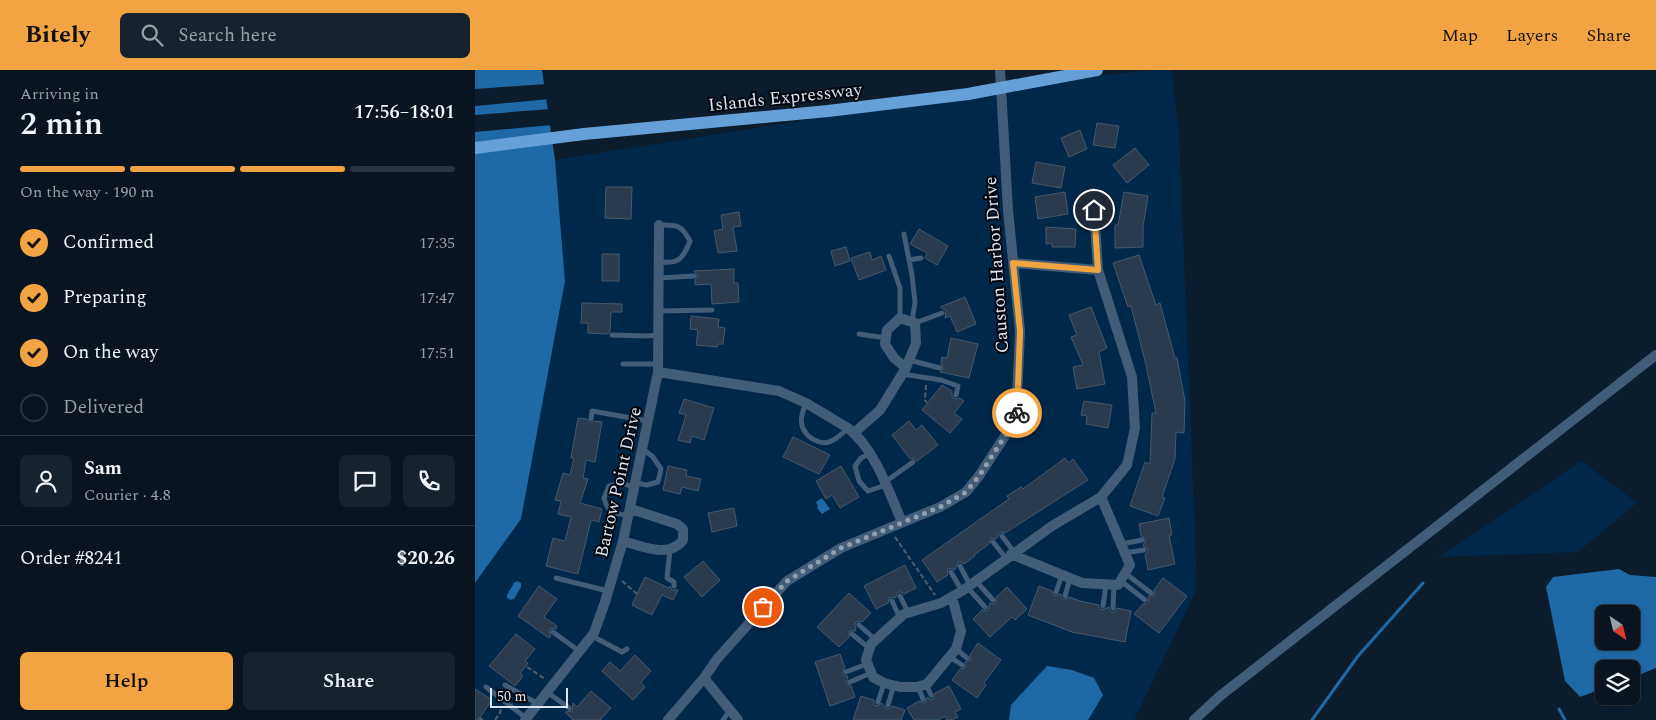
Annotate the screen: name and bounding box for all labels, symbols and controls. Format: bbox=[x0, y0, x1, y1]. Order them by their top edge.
search box bbox=[120, 13, 470, 58]
text: Bitely bbox=[25, 17, 90, 53]
icon: search bbox=[138, 21, 166, 49]
text: Search here bbox=[178, 21, 277, 50]
text: Map bbox=[1442, 22, 1478, 49]
text: Layers bbox=[1506, 22, 1558, 49]
text: Share bbox=[1586, 22, 1631, 49]
street label: Islands Expressway bbox=[707, 76, 865, 119]
text: Arriving in bbox=[20, 82, 99, 106]
text: 17:56–18:01 bbox=[354, 98, 455, 127]
text: 2 min bbox=[20, 100, 103, 149]
street label: Causton Harbor Drive bbox=[977, 176, 1016, 354]
text: On the way · 190 m bbox=[20, 180, 154, 204]
pin bbox=[1073, 189, 1115, 231]
icon: home bbox=[1080, 196, 1108, 224]
text: Confirmed bbox=[63, 228, 154, 257]
icon: check bbox=[20, 229, 48, 257]
text: 17:35 bbox=[419, 231, 455, 255]
text: Preparing bbox=[63, 283, 147, 312]
icon: check bbox=[20, 284, 48, 312]
text: 17:47 bbox=[419, 286, 455, 310]
text: On the way bbox=[63, 338, 159, 367]
icon: check bbox=[20, 339, 48, 367]
text: 17:51 bbox=[419, 341, 455, 365]
courier bbox=[992, 388, 1042, 438]
text: Delivered bbox=[63, 393, 144, 422]
icon: bike bbox=[1003, 399, 1031, 427]
street label: Bartow Point Drive bbox=[588, 404, 649, 560]
text: Sam bbox=[84, 454, 122, 483]
button: person bbox=[20, 455, 72, 507]
button: chat bbox=[339, 455, 391, 507]
button: phone bbox=[403, 455, 455, 507]
text: Courier · 4.8 bbox=[84, 483, 171, 507]
text: Order #8241 bbox=[20, 544, 123, 573]
text: $20.26 bbox=[397, 544, 455, 573]
pin bbox=[742, 586, 784, 628]
icon: bag bbox=[749, 593, 777, 621]
north arrow bbox=[1595, 605, 1640, 650]
map controls bbox=[1595, 605, 1640, 705]
button: Help bbox=[20, 652, 233, 710]
button: Share bbox=[243, 652, 455, 710]
button: layers bbox=[1595, 660, 1640, 705]
scale bar bbox=[490, 685, 567, 708]
text: 50 m bbox=[497, 686, 527, 707]

